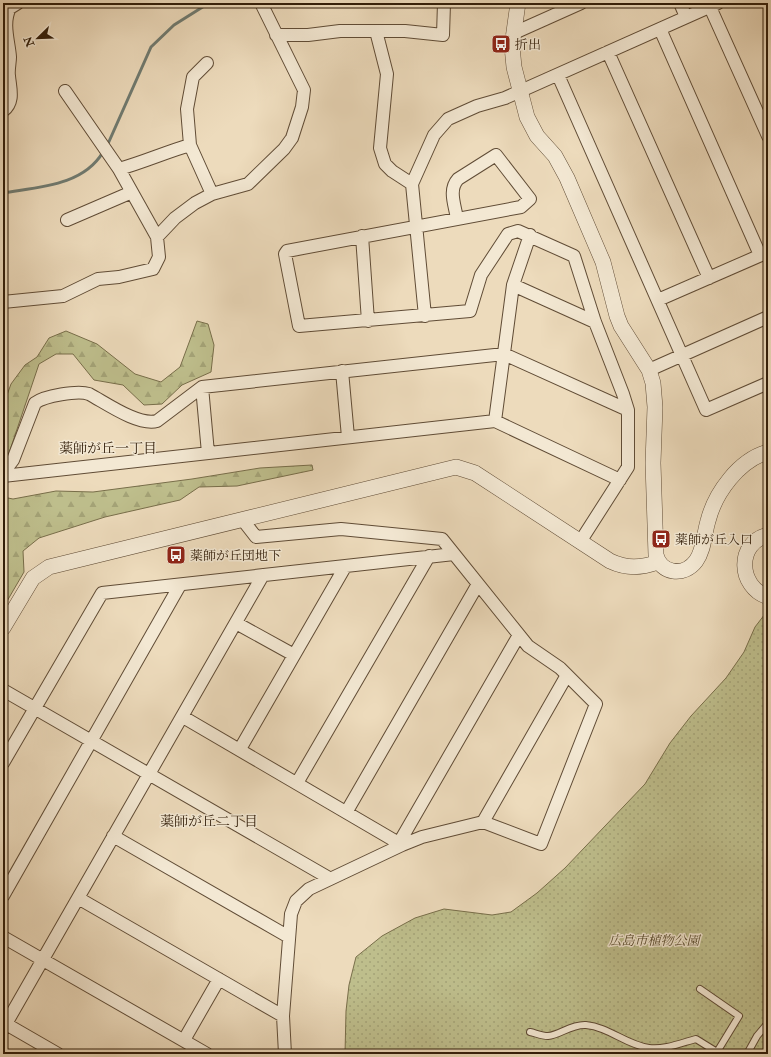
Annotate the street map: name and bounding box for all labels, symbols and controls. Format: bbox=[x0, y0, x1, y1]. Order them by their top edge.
north arrow bbox=[18, 18, 58, 58]
bus stop icon: 折出 bbox=[490, 33, 512, 55]
text: N bbox=[21, 34, 38, 50]
place label: 折出 bbox=[515, 37, 541, 53]
district label: 薬師が丘一丁目 bbox=[59, 440, 157, 457]
bus stop icon: 薬師が丘入口 bbox=[650, 528, 672, 550]
place label: 薬師が丘入口 bbox=[675, 532, 753, 548]
bus stop icon: 薬師が丘団地下 bbox=[165, 544, 187, 566]
place label: 薬師が丘団地下 bbox=[190, 548, 281, 564]
district label: 薬師が丘二丁目 bbox=[160, 813, 258, 830]
park label: 広島市植物公園 bbox=[608, 933, 701, 949]

